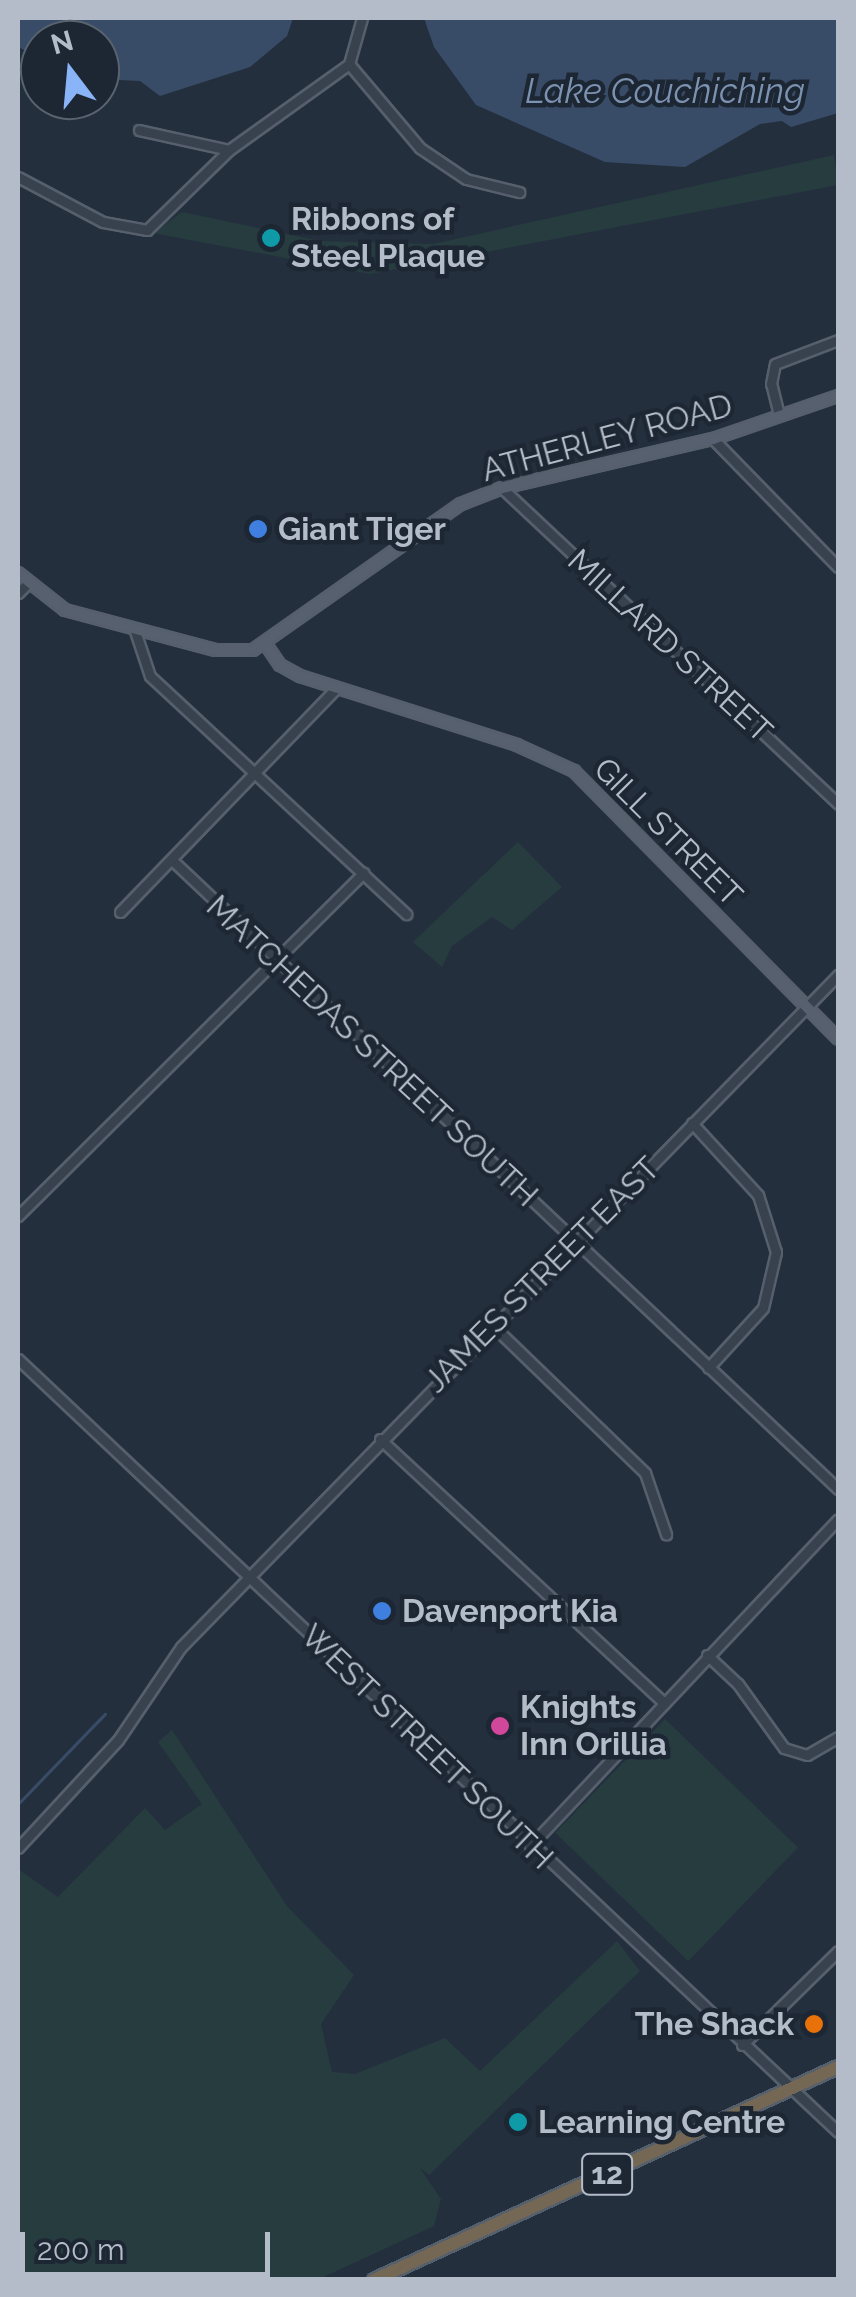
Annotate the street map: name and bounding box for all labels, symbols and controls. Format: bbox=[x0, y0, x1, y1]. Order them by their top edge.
north arrow bbox=[20, 20, 120, 120]
text: N bbox=[47, 24, 77, 61]
water label: Lake Couchiching bbox=[525, 70, 805, 112]
place label: Ribbons of Steel Plaque bbox=[291, 201, 486, 276]
marker: Ribbons of Steel Plaque bbox=[260, 227, 282, 249]
street label: ATHERLEY ROAD bbox=[477, 386, 737, 490]
place label: Giant Tiger bbox=[278, 510, 447, 548]
marker: Giant Tiger bbox=[247, 518, 269, 540]
street label: MILLARD STREET bbox=[560, 542, 780, 750]
street label: GILL STREET bbox=[586, 750, 750, 914]
street label: MATCHEDAS STREET SOUTH bbox=[198, 887, 546, 1215]
street label: JAMES STREET EAST bbox=[416, 1149, 668, 1401]
place label: Davenport Kia bbox=[402, 1592, 618, 1630]
marker: Davenport Kia bbox=[371, 1600, 393, 1622]
street label: WEST STREET SOUTH bbox=[292, 1616, 562, 1878]
place label: Knights Inn Orillia bbox=[520, 1689, 667, 1764]
marker: Knights Inn Orillia bbox=[489, 1715, 511, 1737]
place label: The Shack bbox=[635, 2005, 794, 2043]
marker: The Shack bbox=[803, 2013, 825, 2035]
place label: Learning Centre bbox=[538, 2103, 785, 2141]
marker: Learning Centre bbox=[507, 2111, 529, 2133]
road number: 12 bbox=[580, 2149, 634, 2199]
scale bar bbox=[25, 2212, 275, 2274]
text: 200 m bbox=[37, 2232, 125, 2267]

